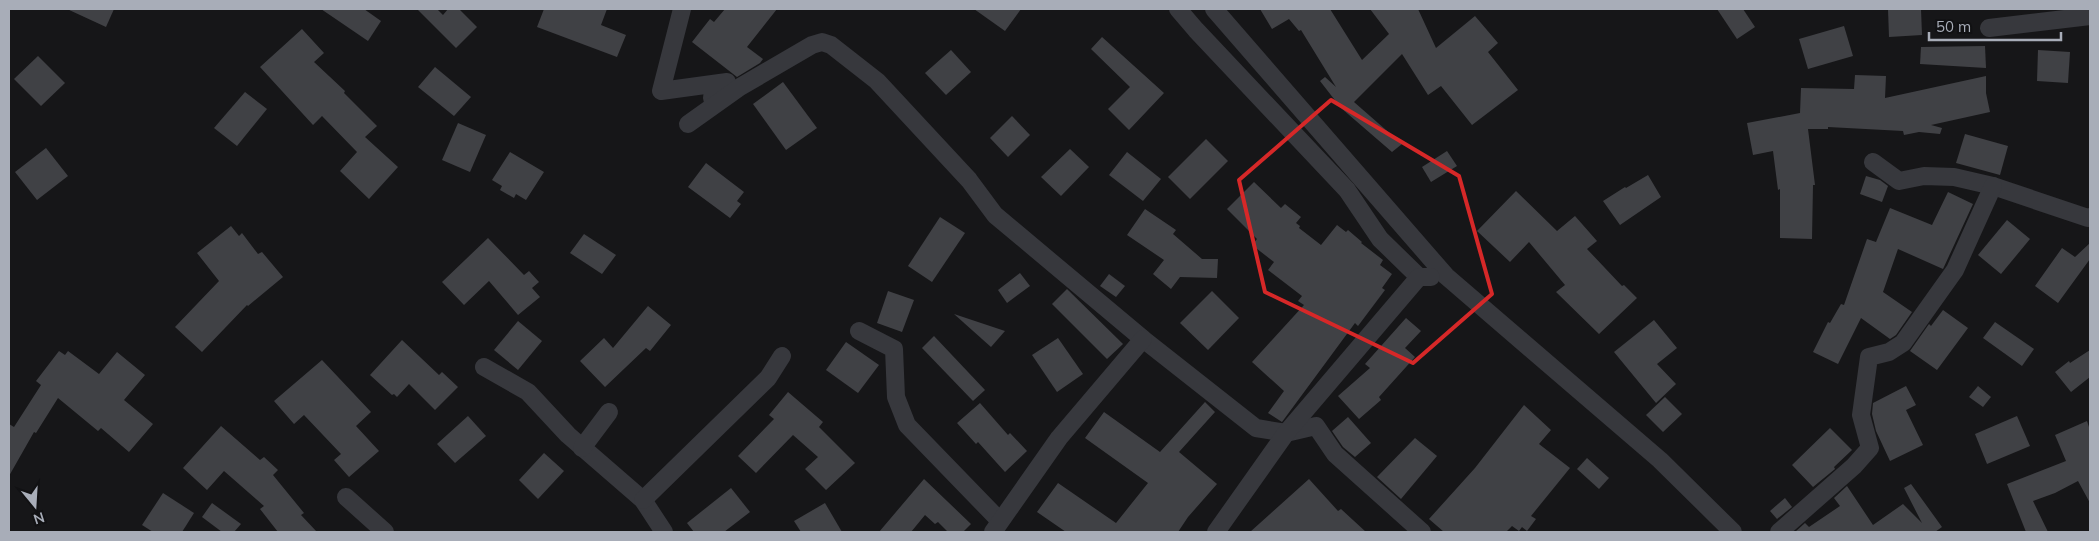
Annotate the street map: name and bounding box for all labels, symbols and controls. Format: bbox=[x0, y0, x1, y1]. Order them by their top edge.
scale bar bbox=[1929, 10, 2062, 42]
text: 50 m bbox=[1936, 17, 1971, 36]
north arrow bbox=[10, 481, 60, 531]
text: N bbox=[31, 508, 47, 529]

